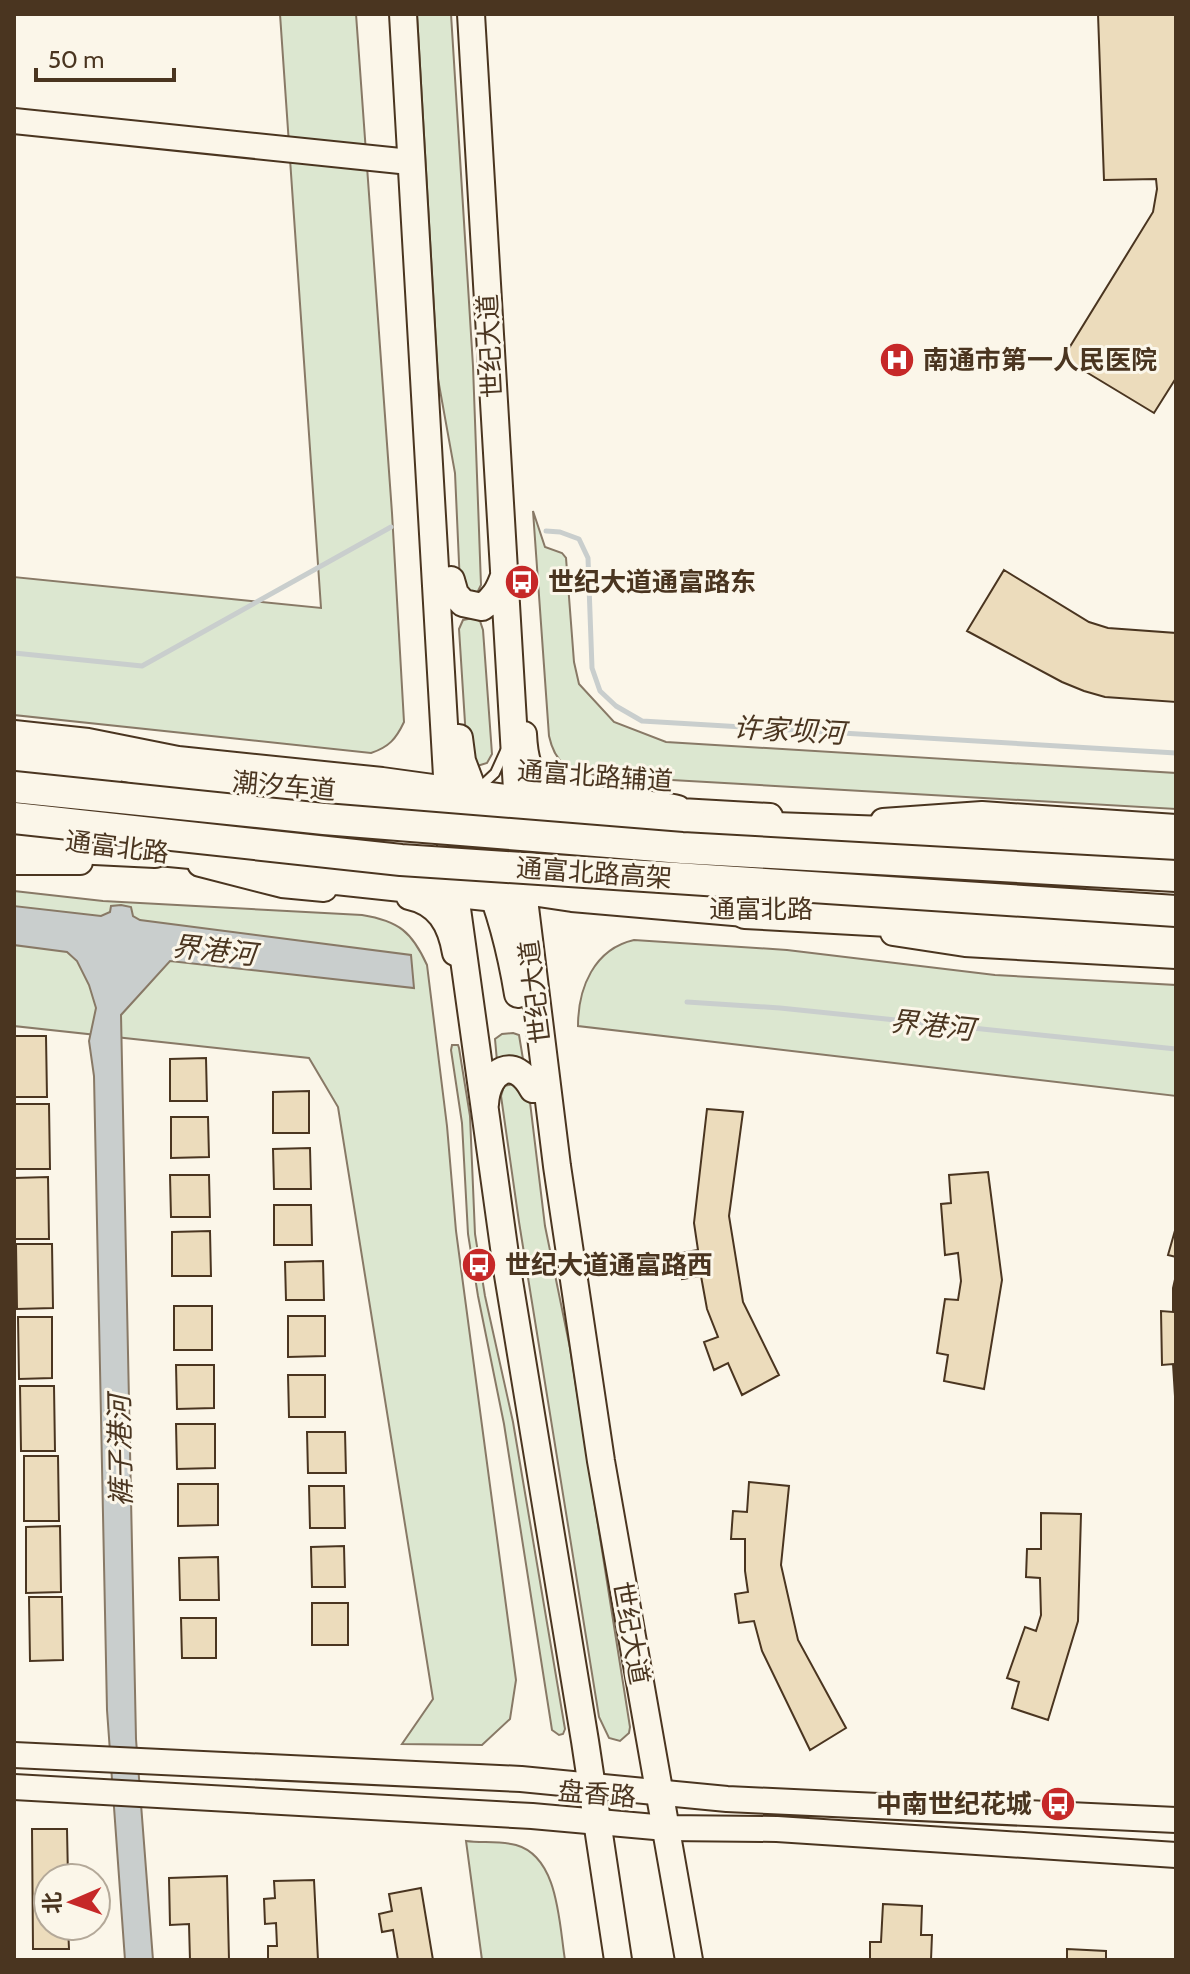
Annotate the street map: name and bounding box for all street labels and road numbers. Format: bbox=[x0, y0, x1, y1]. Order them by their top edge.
street label: 世纪大道 bbox=[471, 293, 509, 399]
street label: 通富北路辅道 bbox=[516, 755, 674, 797]
street label: 潮汐车道 bbox=[231, 766, 337, 806]
street label: 通富北路 bbox=[63, 825, 171, 869]
street label: 通富北路高架 bbox=[515, 852, 673, 894]
street label: 通富北路 bbox=[709, 893, 813, 925]
street label: 世纪大道 bbox=[513, 938, 557, 1046]
street label: 世纪大道 bbox=[606, 1579, 656, 1687]
street label: 盘香路 bbox=[557, 1775, 637, 1813]

